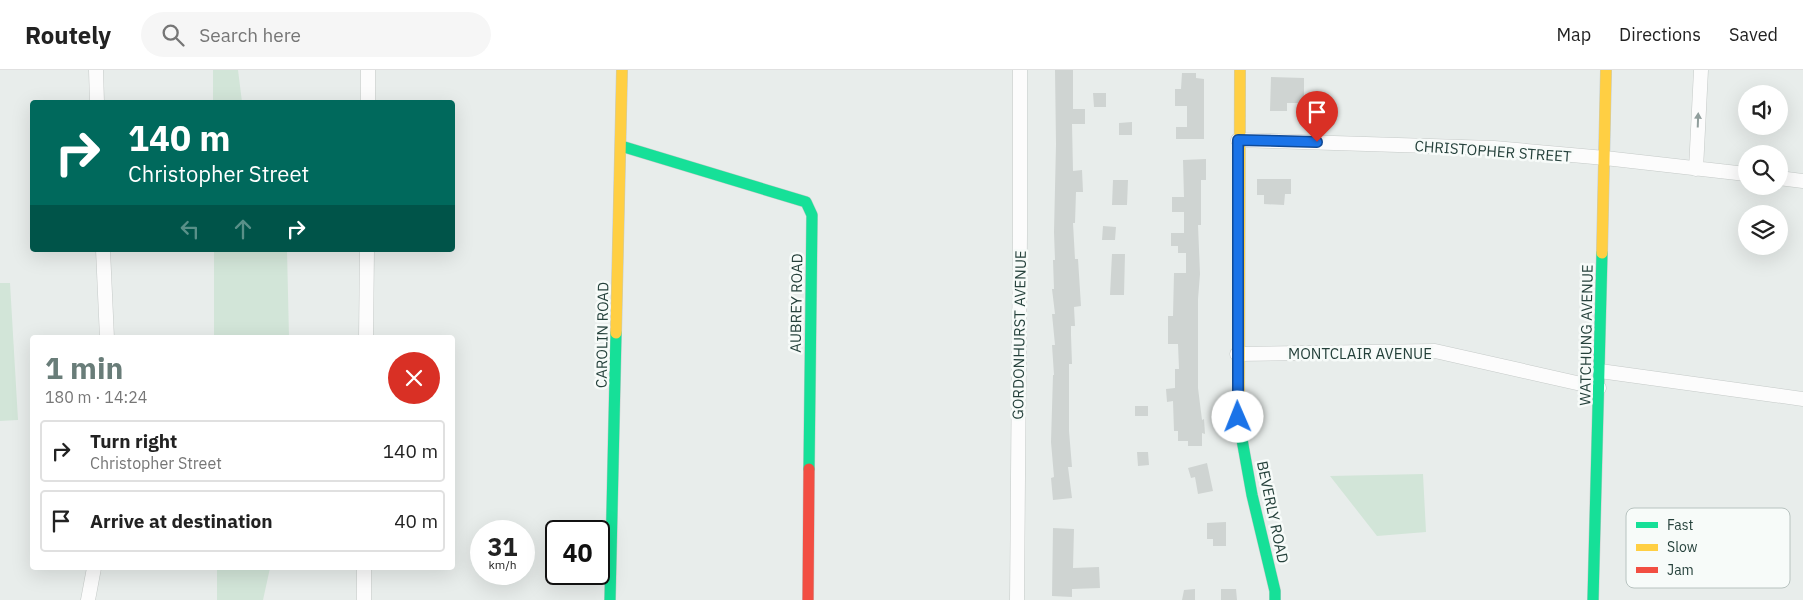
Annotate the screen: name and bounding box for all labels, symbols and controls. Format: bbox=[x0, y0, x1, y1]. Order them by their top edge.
search box bbox=[141, 12, 491, 57]
text: Routely bbox=[25, 19, 111, 51]
icon: search bbox=[159, 21, 187, 49]
text: Search here bbox=[199, 23, 301, 47]
text: Map bbox=[1556, 23, 1591, 46]
text: Directions bbox=[1619, 23, 1701, 46]
text: Saved bbox=[1729, 23, 1778, 46]
map controls bbox=[1738, 85, 1788, 255]
button: sound bbox=[1738, 85, 1788, 135]
pin bbox=[1296, 91, 1338, 142]
icon: arrive bbox=[1303, 98, 1331, 126]
one-way arrow bbox=[1695, 112, 1703, 128]
text: 140 m bbox=[128, 115, 231, 161]
icon: right bbox=[45, 120, 110, 185]
street label: CHRISTOPHER STREET bbox=[1414, 136, 1573, 166]
button: search bbox=[1738, 145, 1788, 195]
text: Christopher Street bbox=[128, 159, 309, 188]
button: layers bbox=[1738, 205, 1788, 255]
icon: left bbox=[176, 215, 204, 243]
icon: ahead bbox=[229, 215, 257, 243]
icon: right bbox=[282, 215, 310, 243]
street label: GORDONHURST AVENUE bbox=[1008, 250, 1030, 420]
street label: AUBREY ROAD bbox=[786, 253, 806, 353]
street label: WATCHUNG AVENUE bbox=[1575, 264, 1597, 406]
street label: CAROLIN ROAD bbox=[592, 282, 612, 388]
street label: MONTCLAIR AVENUE bbox=[1288, 344, 1432, 363]
text: 1 min bbox=[45, 348, 123, 387]
button: close bbox=[388, 352, 440, 404]
text: 180 m · 14:24 bbox=[45, 387, 147, 407]
position arrow bbox=[1211, 390, 1263, 442]
text: Turn right bbox=[90, 429, 177, 453]
icon: right bbox=[47, 437, 75, 465]
text: 140 m bbox=[383, 439, 438, 463]
text: Christopher Street bbox=[90, 453, 222, 473]
street label: BEVERLY ROAD bbox=[1253, 459, 1293, 565]
icon: arrive bbox=[47, 507, 75, 535]
legend bbox=[1626, 508, 1790, 588]
text: Arrive at destination bbox=[90, 509, 273, 533]
text: 40 m bbox=[394, 509, 438, 533]
text: Fast bbox=[1667, 516, 1693, 534]
speed limit sign: 40 bbox=[545, 520, 610, 585]
text: 31 bbox=[487, 530, 518, 563]
text: Slow bbox=[1667, 538, 1698, 556]
text: km/h bbox=[488, 557, 517, 572]
text: Jam bbox=[1667, 561, 1694, 579]

